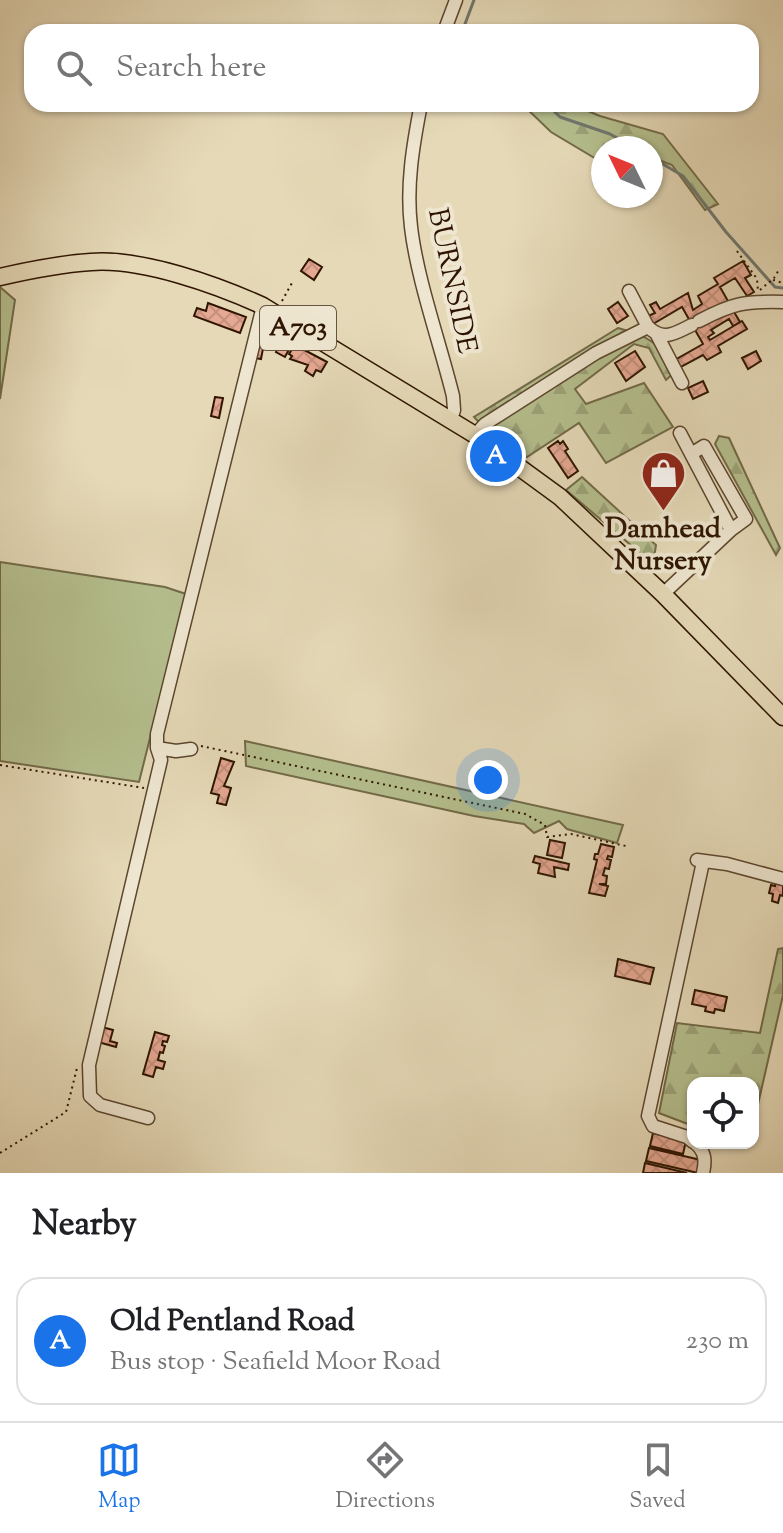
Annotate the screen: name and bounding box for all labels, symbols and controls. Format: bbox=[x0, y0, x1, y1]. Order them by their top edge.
search box bbox=[24, 24, 759, 112]
icon: search bbox=[52, 46, 96, 90]
text: Search here bbox=[116, 47, 266, 90]
north arrow bbox=[591, 136, 663, 208]
street label: BURNSIDE bbox=[416, 205, 486, 358]
road number: A703 bbox=[260, 306, 336, 350]
pin: A bbox=[470, 426, 522, 486]
shop icon: Damhead Nursery bbox=[639, 449, 687, 512]
place label: Damhead Nursery bbox=[605, 510, 721, 582]
your location bbox=[468, 760, 508, 800]
map controls bbox=[687, 1077, 759, 1149]
button: locate bbox=[687, 1077, 759, 1149]
text: Nearby bbox=[32, 1201, 137, 1250]
text: Old Pentland Road bbox=[110, 1301, 355, 1344]
text: A bbox=[49, 1323, 71, 1360]
text: 230 m bbox=[686, 1323, 749, 1360]
text: Bus stop · Seafield Moor Road bbox=[110, 1344, 441, 1381]
tab: Map bbox=[97, 1438, 141, 1518]
tab: Directions bbox=[336, 1438, 435, 1518]
tab: Saved bbox=[629, 1438, 686, 1518]

